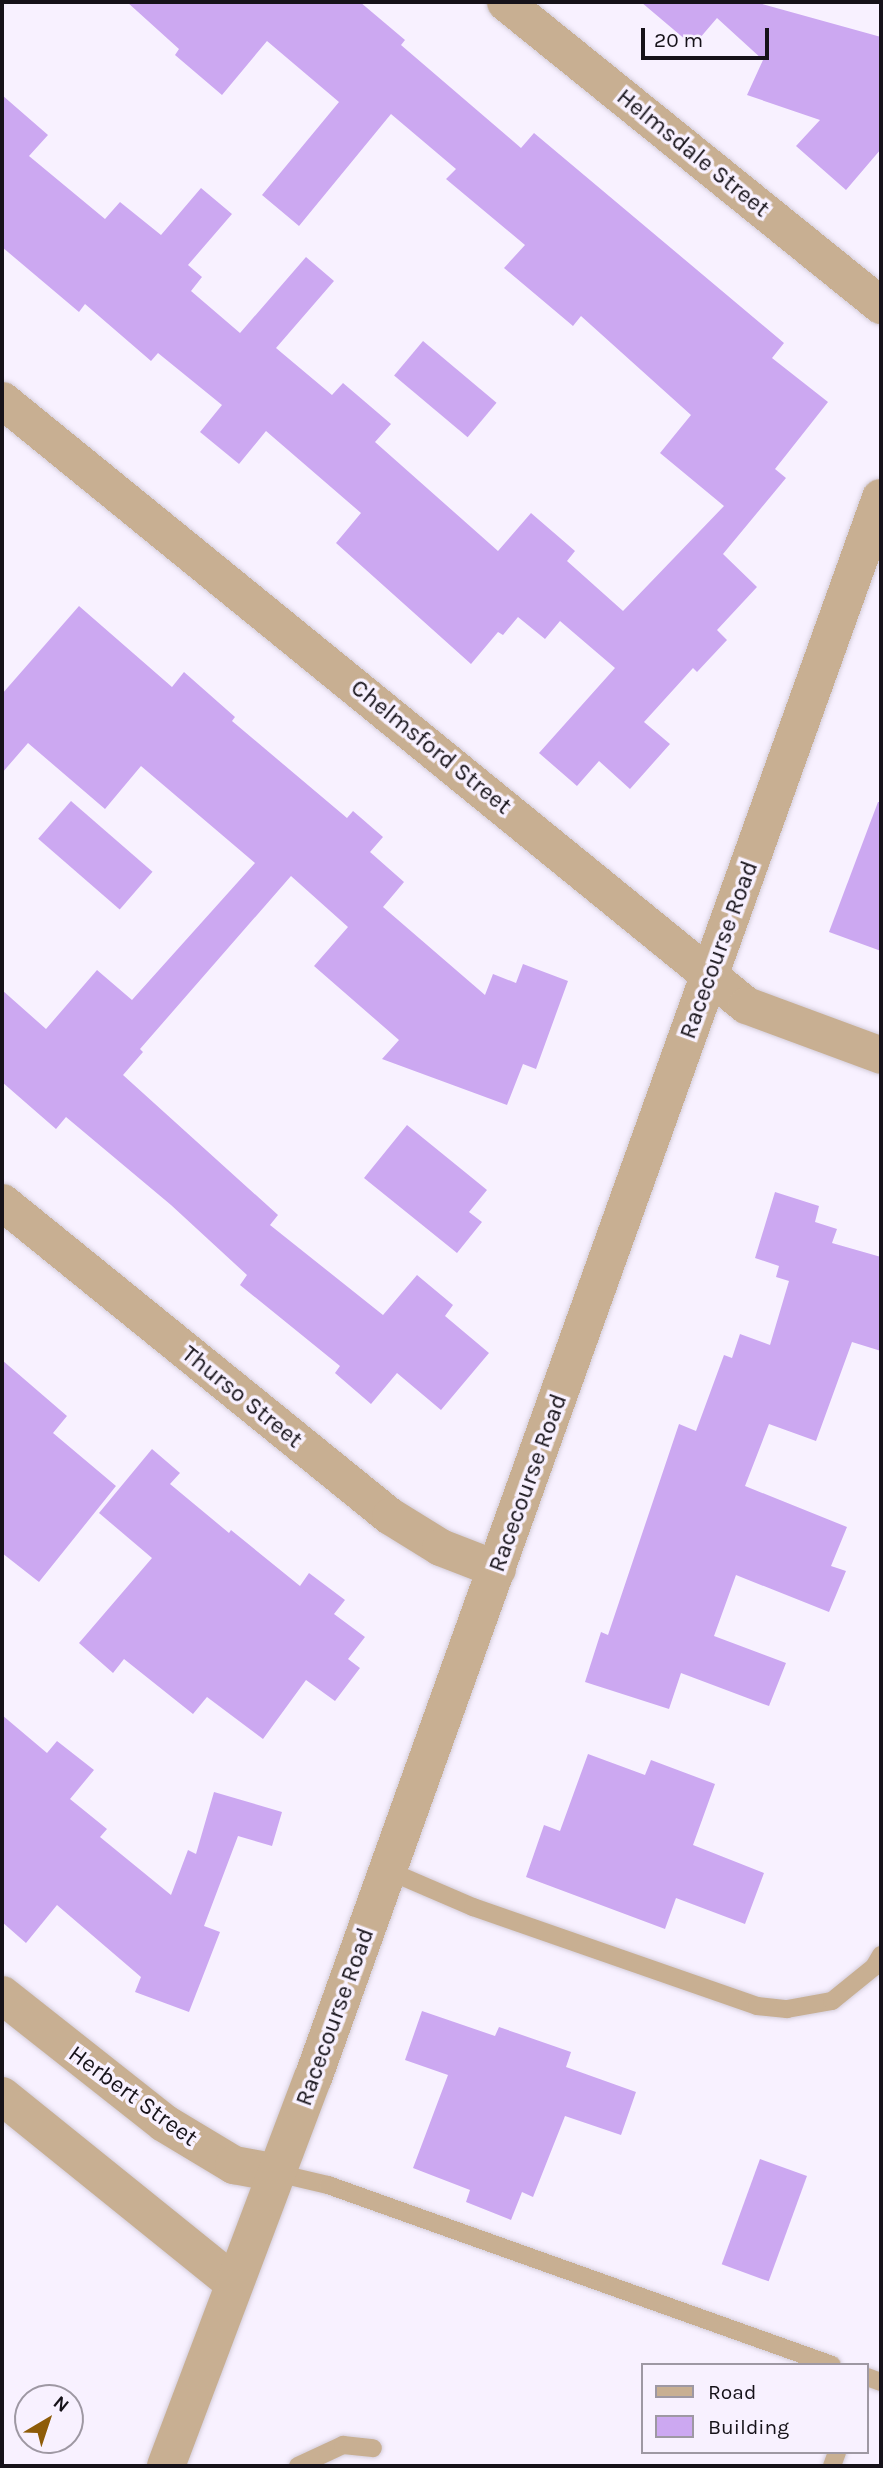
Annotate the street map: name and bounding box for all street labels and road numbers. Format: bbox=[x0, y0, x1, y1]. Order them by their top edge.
street label: Helmsdale Street bbox=[611, 83, 775, 223]
street label: Chelmsford Street bbox=[345, 673, 517, 821]
street label: Racecourse Road bbox=[673, 857, 765, 1043]
street label: Thurso Street bbox=[176, 1340, 308, 1454]
street label: Racecourse Road bbox=[482, 1390, 574, 1576]
street label: Racecourse Road bbox=[289, 1924, 381, 2110]
street label: Herbert Street bbox=[63, 2039, 203, 2153]

